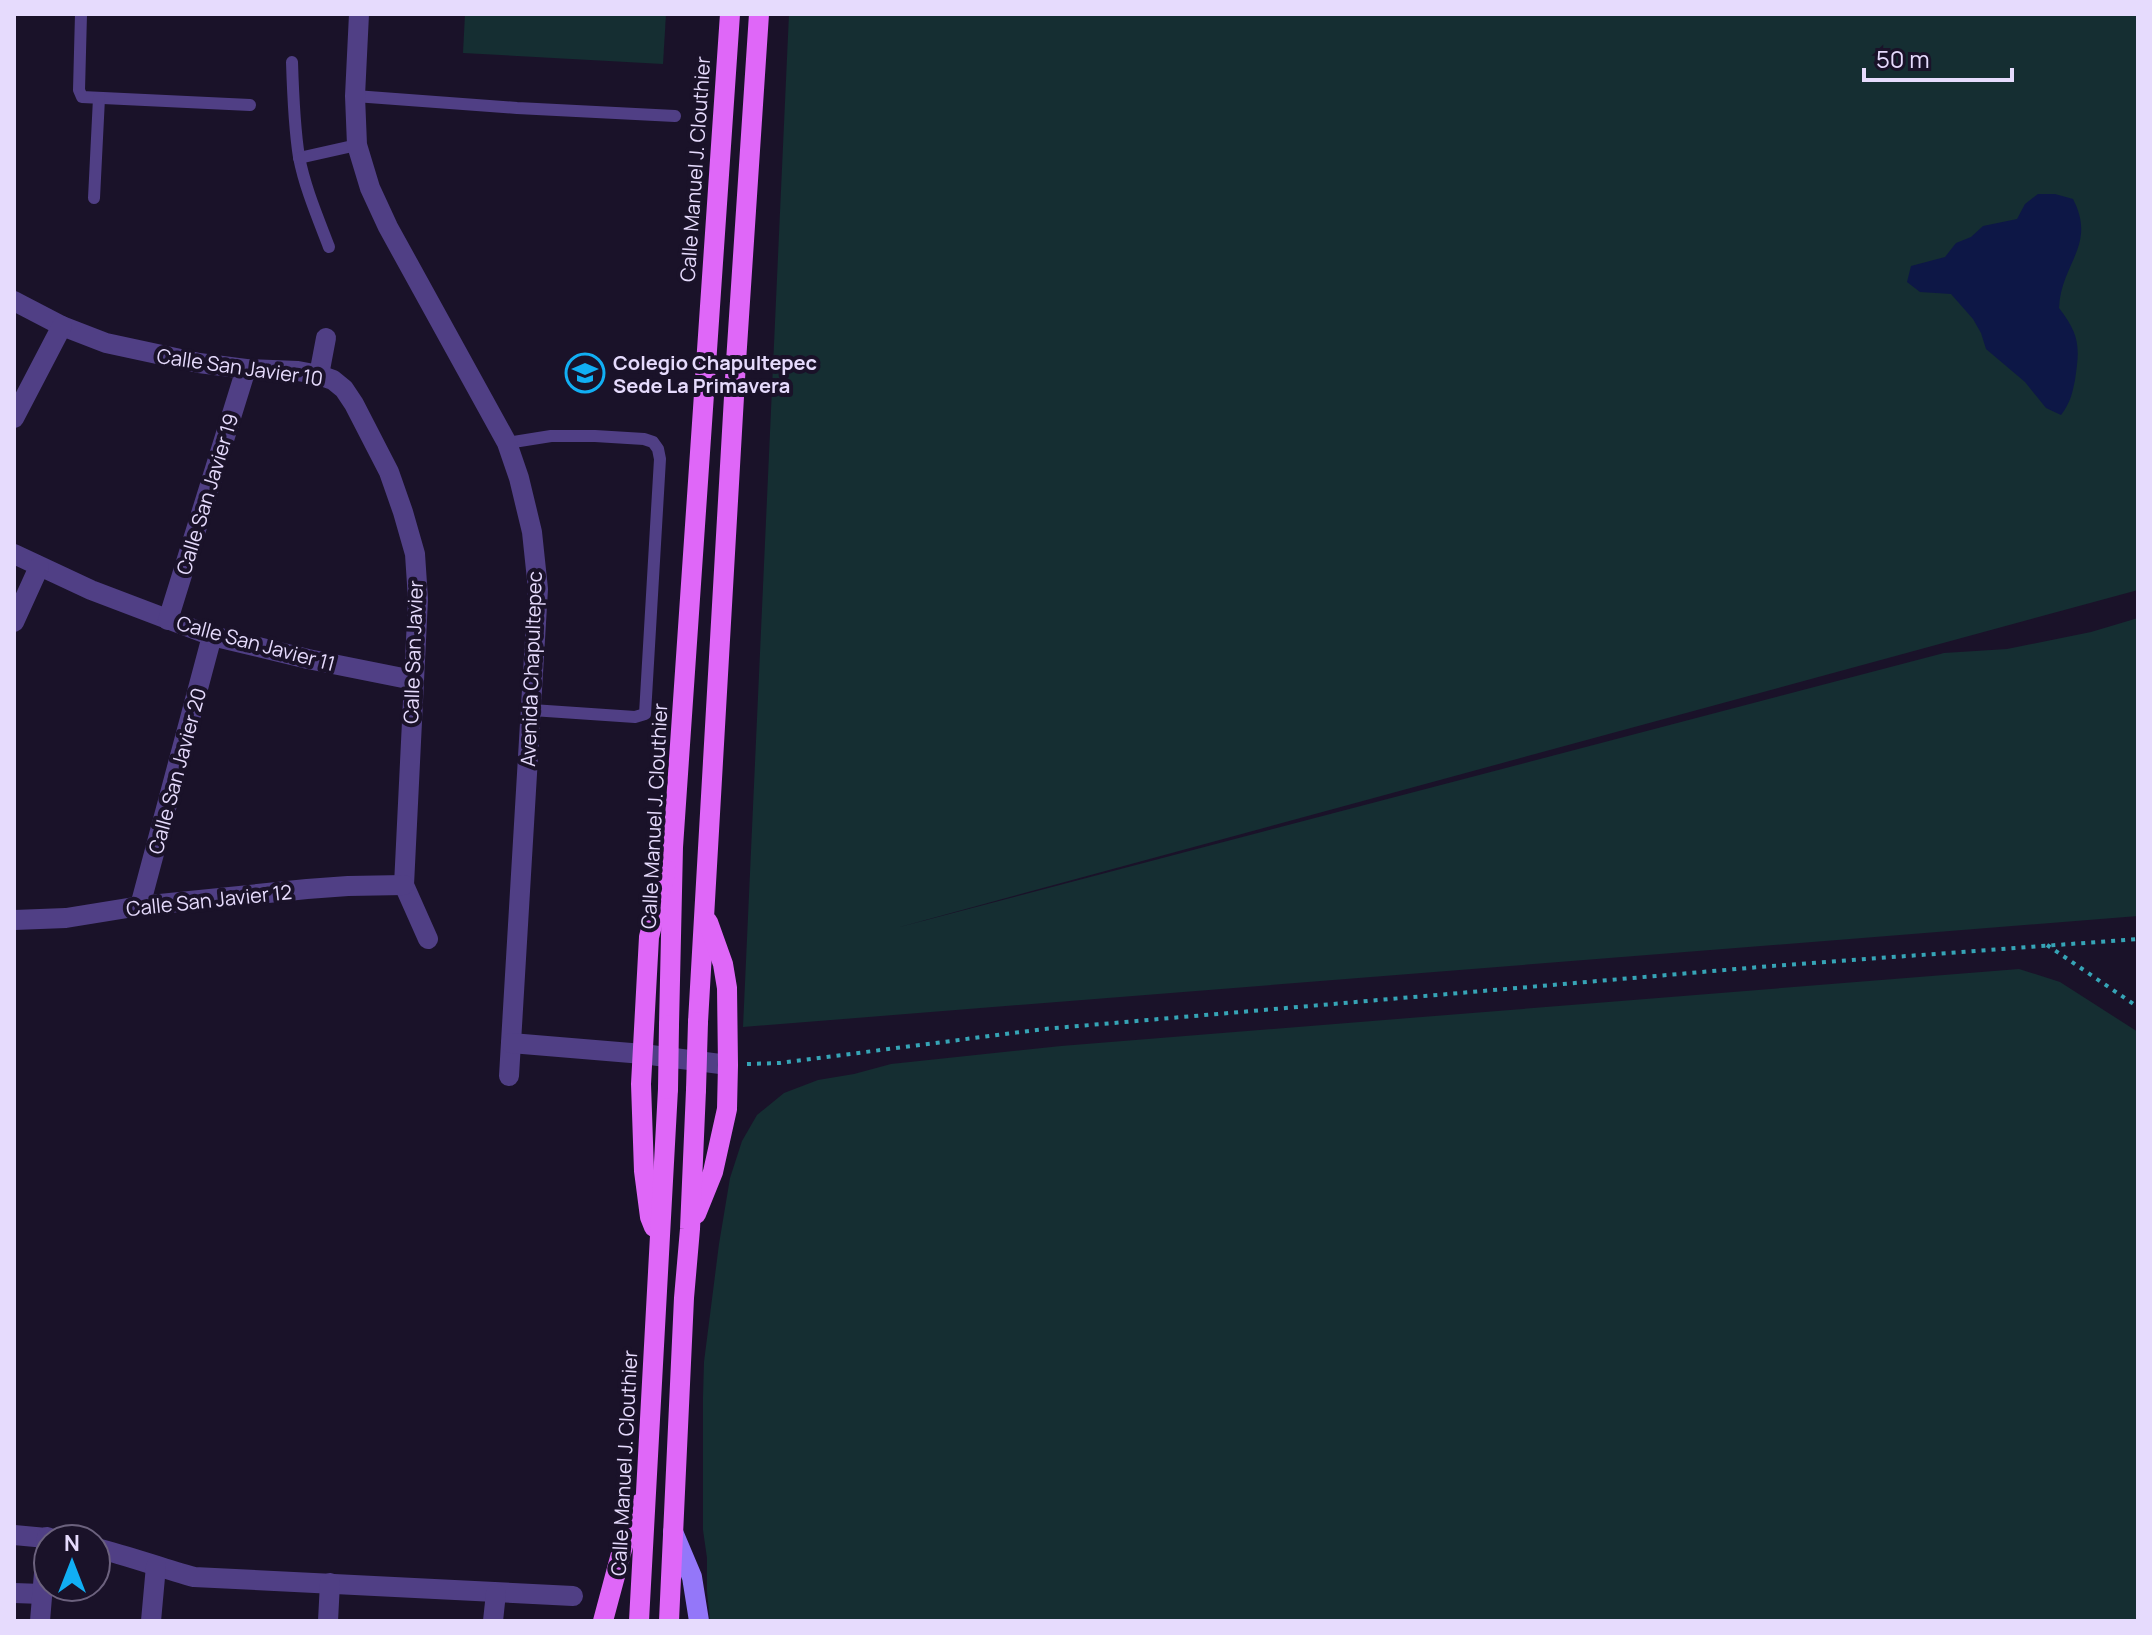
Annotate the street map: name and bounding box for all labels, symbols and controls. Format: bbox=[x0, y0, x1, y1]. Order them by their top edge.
scale bar bbox=[1864, 32, 2012, 82]
text: 50 m bbox=[1876, 42, 1930, 75]
street label: Calle Manuel J. Clouthier bbox=[674, 55, 716, 283]
street label: Calle San Javier 10 bbox=[155, 342, 325, 392]
place label: Colegio Chapultepec Sede La Primavera bbox=[613, 349, 817, 399]
school or university icon: Colegio Chapultepec Sede La Primavera bbox=[564, 352, 606, 394]
street label: Calle San Javier 19 bbox=[170, 410, 244, 578]
street label: Avenida Chapultepec bbox=[514, 571, 548, 767]
street label: Calle San Javier bbox=[397, 580, 429, 724]
street label: Calle San Javier 11 bbox=[174, 609, 338, 677]
street label: Calle San Javier 20 bbox=[142, 685, 212, 857]
street label: Calle Manuel J. Clouthier bbox=[635, 702, 673, 930]
street label: Calle San Javier 12 bbox=[125, 878, 293, 922]
street label: Calle Manuel J. Clouthier bbox=[605, 1349, 643, 1577]
north arrow bbox=[32, 1523, 112, 1603]
text: N bbox=[64, 1528, 80, 1558]

